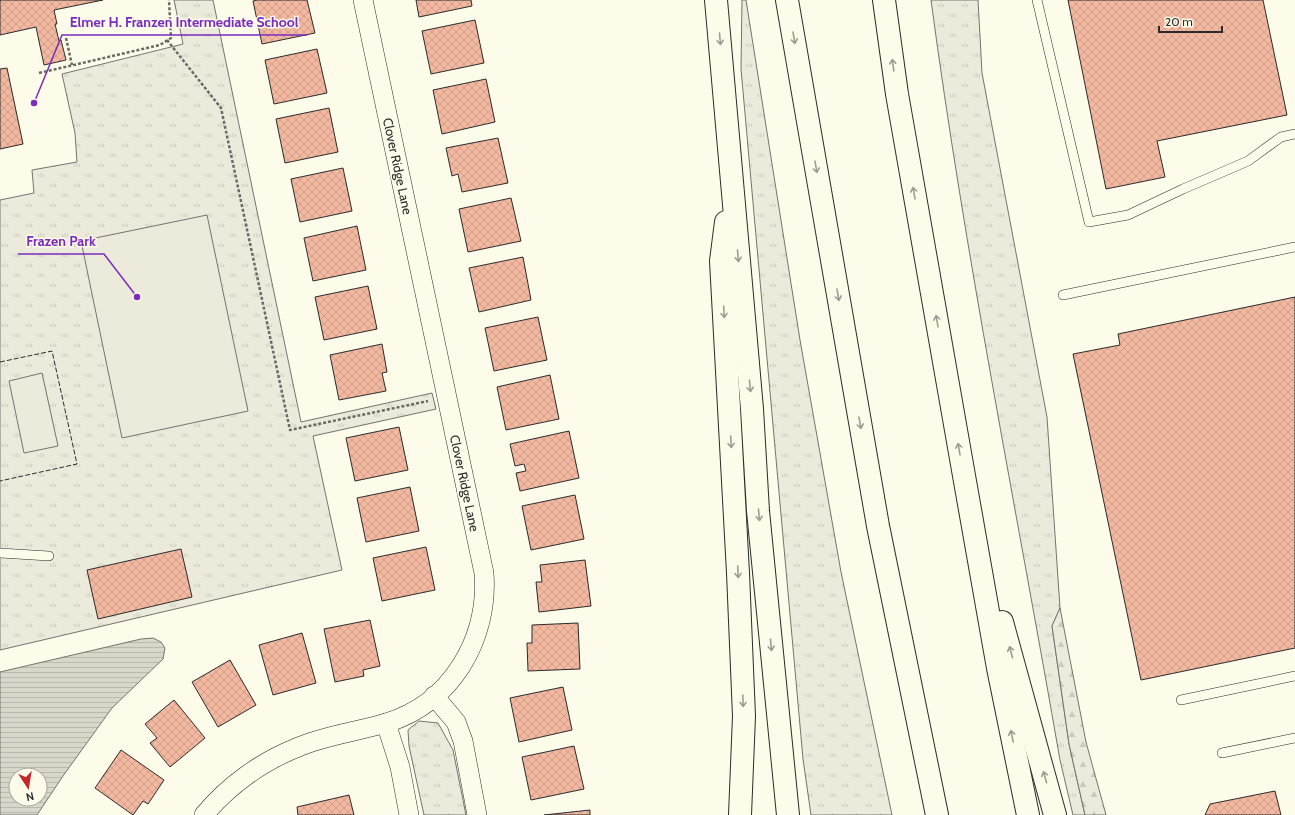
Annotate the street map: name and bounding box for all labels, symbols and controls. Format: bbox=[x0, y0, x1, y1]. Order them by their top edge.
scale bar bbox=[1159, 8, 1222, 34]
callout: Elmer H. Franzen Intermediate School bbox=[62, 9, 307, 35]
text: Elmer H. Franzen Intermediate School bbox=[70, 13, 299, 31]
text: 20 m bbox=[1165, 14, 1193, 29]
one-way arrow bbox=[716, 32, 723, 45]
one-way arrow bbox=[790, 32, 798, 45]
one-way arrow bbox=[889, 59, 897, 72]
street label: Clover Ridge Lane bbox=[380, 116, 416, 216]
one-way arrow bbox=[812, 160, 820, 173]
one-way arrow bbox=[910, 187, 918, 200]
callout: Frazen Park bbox=[18, 228, 104, 254]
text: Frazen Park bbox=[26, 232, 96, 250]
one-way arrow bbox=[735, 249, 742, 262]
one-way arrow bbox=[834, 288, 842, 301]
one-way arrow bbox=[720, 305, 728, 318]
one-way arrow bbox=[932, 315, 940, 328]
one-way arrow bbox=[746, 379, 753, 392]
one-way arrow bbox=[856, 416, 864, 429]
street label: Clover Ridge Lane bbox=[447, 433, 483, 533]
one-way arrow bbox=[727, 435, 734, 448]
one-way arrow bbox=[955, 443, 963, 456]
one-way arrow bbox=[755, 508, 762, 521]
one-way arrow bbox=[734, 565, 742, 578]
one-way arrow bbox=[767, 638, 774, 651]
one-way arrow bbox=[1006, 646, 1014, 659]
one-way arrow bbox=[740, 694, 747, 707]
one-way arrow bbox=[1007, 730, 1015, 743]
north arrow bbox=[8, 767, 48, 807]
one-way arrow bbox=[1041, 771, 1048, 784]
text: N bbox=[25, 789, 35, 804]

